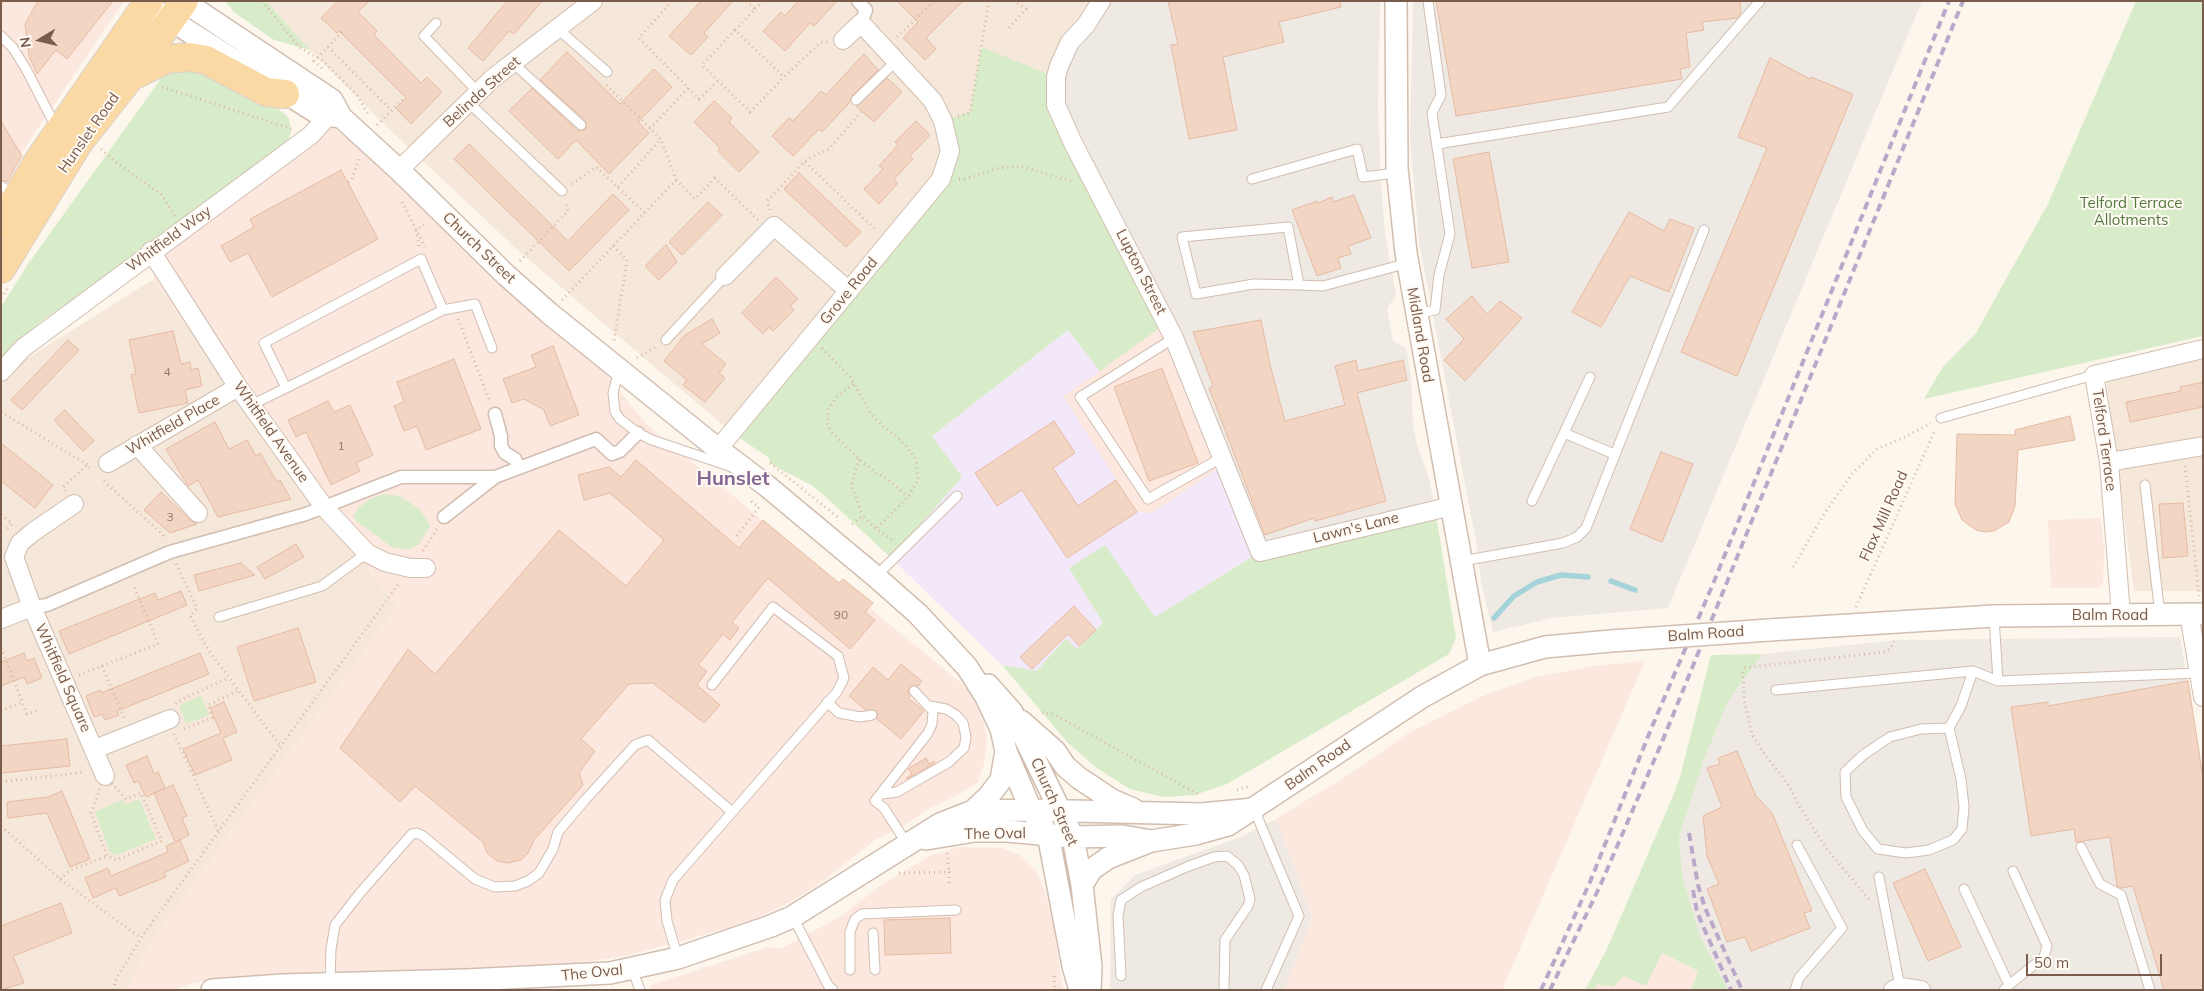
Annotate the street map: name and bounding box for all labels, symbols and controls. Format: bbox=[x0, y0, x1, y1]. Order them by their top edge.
north arrow bbox=[15, 15, 65, 65]
text: N bbox=[15, 36, 35, 49]
street label: Belinda Street bbox=[440, 53, 524, 131]
street label: Hunslet Road bbox=[55, 89, 123, 177]
park label: Telford Terrace Allotments bbox=[2080, 194, 2182, 229]
street label: Whitfield Way bbox=[123, 202, 215, 276]
street label: Church Street bbox=[439, 209, 519, 287]
street label: Lupton Street bbox=[1112, 226, 1170, 318]
street label: Grove Road bbox=[816, 254, 882, 328]
street label: Midland Road bbox=[1403, 286, 1437, 384]
house number: 4 bbox=[163, 365, 171, 379]
street label: Whitfield Avenue bbox=[229, 378, 313, 486]
street label: Telford Terrace bbox=[2088, 388, 2120, 492]
street label: Whitfield Place bbox=[123, 391, 223, 459]
house number: 1 bbox=[337, 439, 345, 453]
district label: Hunslet bbox=[696, 467, 770, 491]
street label: Flax Mill Road bbox=[1856, 468, 1912, 564]
street label: Lawn's Lane bbox=[1311, 509, 1401, 547]
house number: 3 bbox=[166, 510, 174, 524]
street label: Balm Road bbox=[2072, 606, 2148, 624]
house number: 90 bbox=[834, 608, 848, 622]
street label: Whitfield Square bbox=[31, 621, 95, 735]
street label: Balm Road bbox=[1667, 622, 1745, 646]
street label: Balm Road bbox=[1281, 736, 1355, 794]
street label: Church Street bbox=[1027, 755, 1081, 849]
street label: The Oval bbox=[964, 824, 1026, 844]
scale bar bbox=[2029, 944, 2165, 976]
text: 50 m bbox=[2034, 953, 2069, 972]
street label: The Oval bbox=[560, 961, 624, 985]

